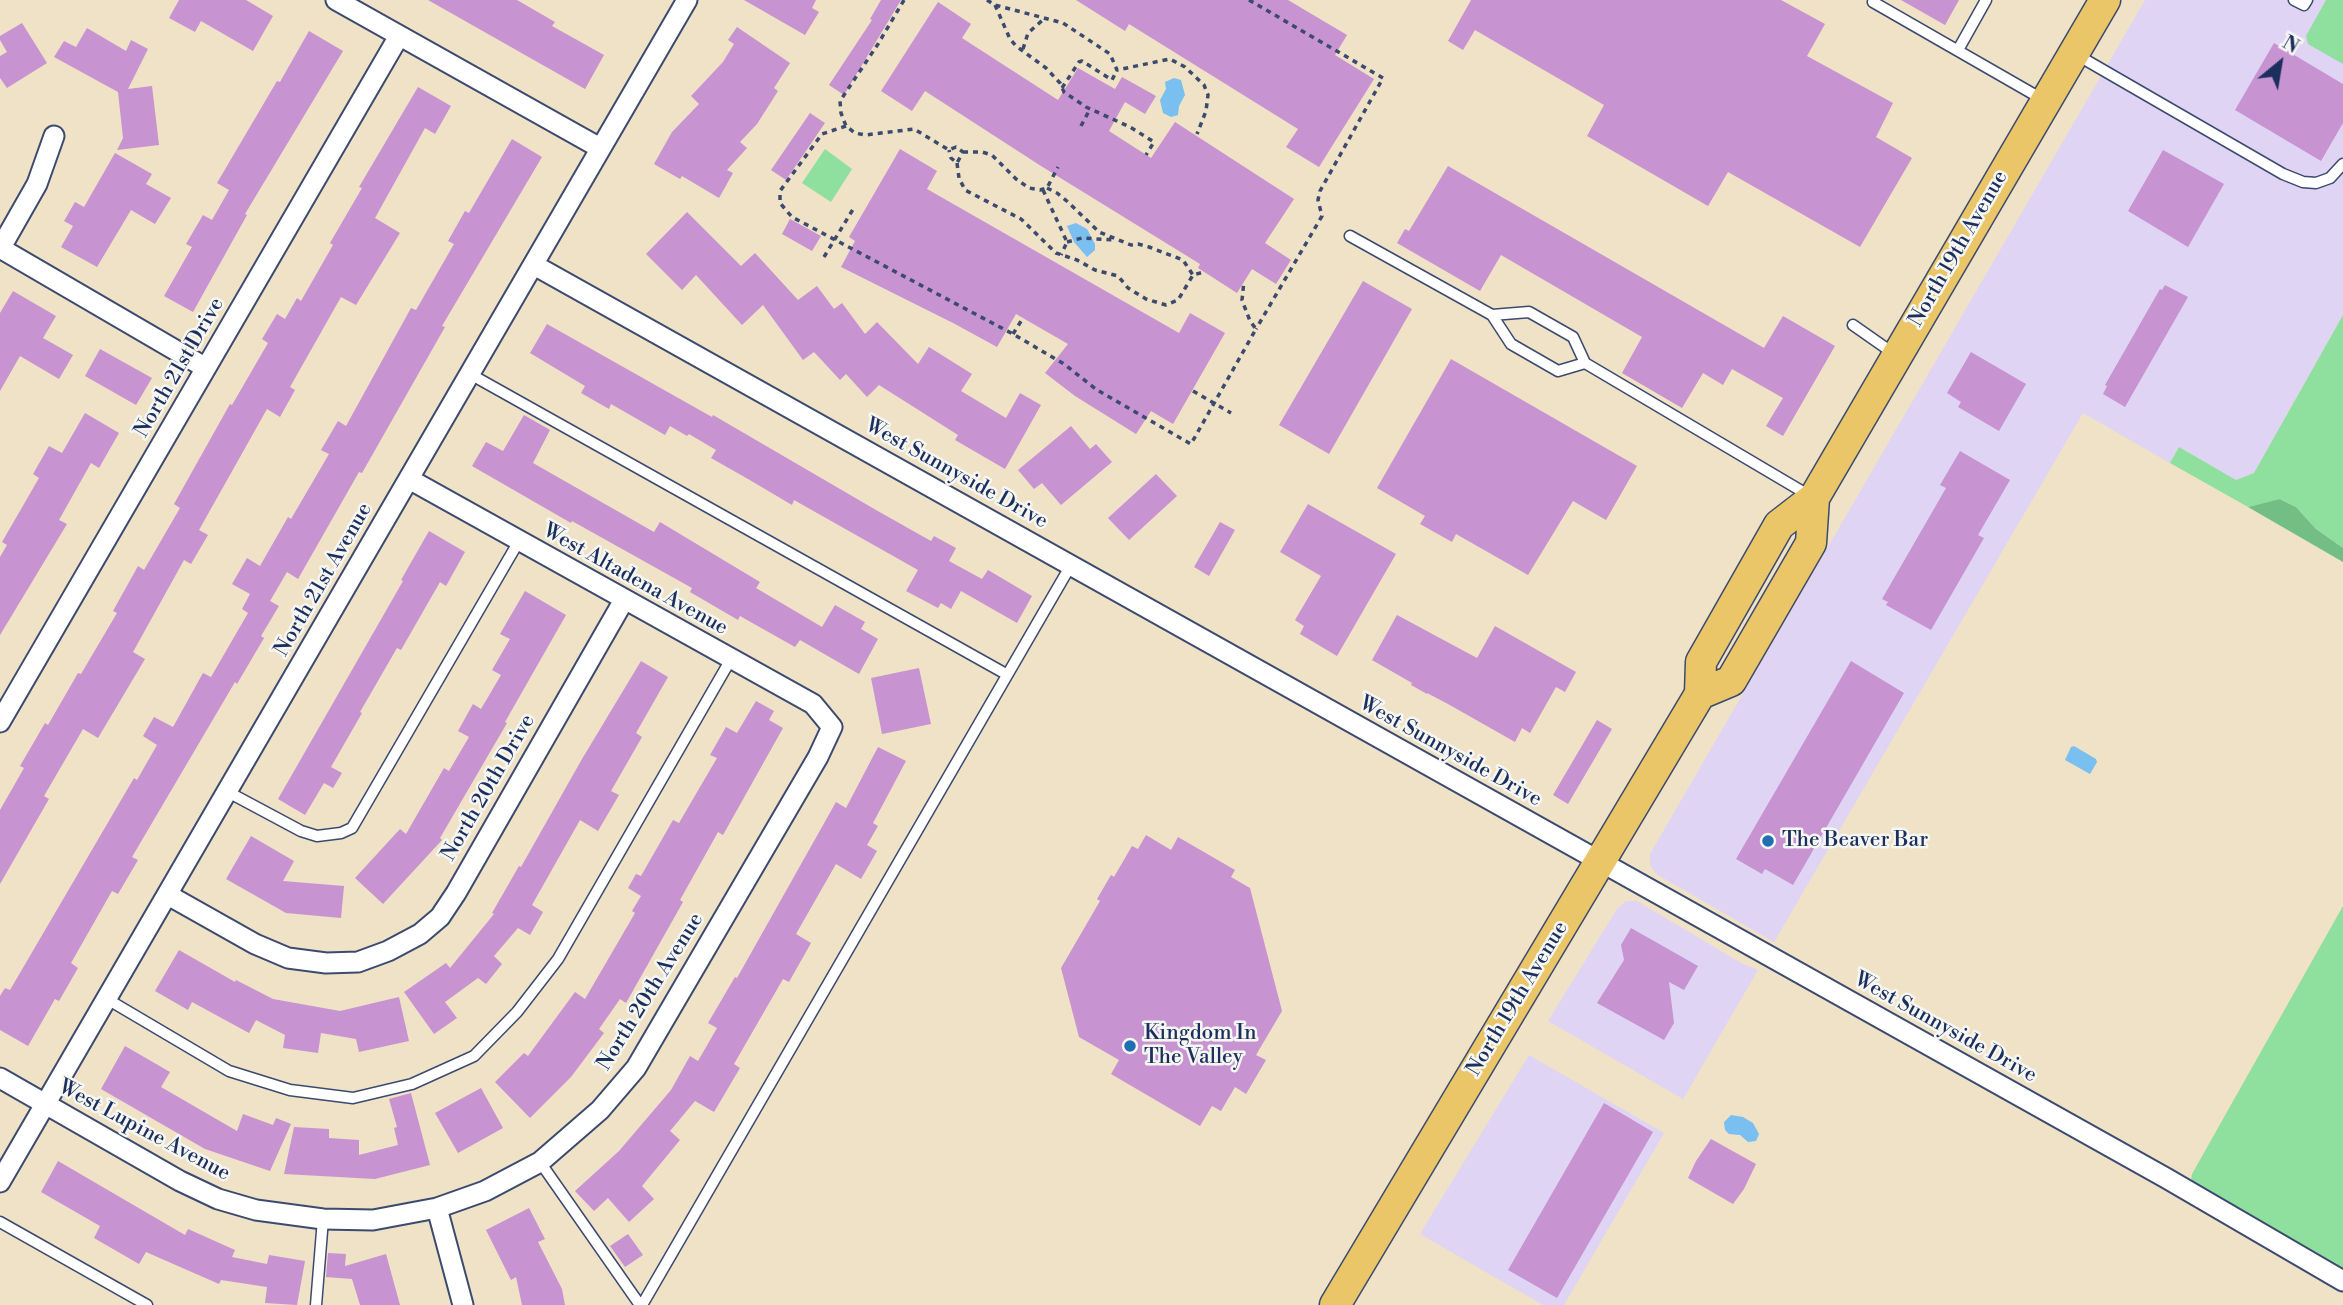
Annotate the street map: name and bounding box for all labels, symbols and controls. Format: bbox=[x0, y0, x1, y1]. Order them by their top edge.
north arrow bbox=[2245, 28, 2315, 98]
text: N bbox=[2278, 31, 2303, 59]
street label: North 19th Avenue bbox=[1904, 166, 2014, 332]
street label: North 21st Drive bbox=[130, 294, 230, 442]
street label: West Sunnyside Drive bbox=[860, 413, 1052, 535]
street label: North 21st Avenue bbox=[270, 499, 378, 661]
street label: West Altadena Avenue bbox=[538, 519, 732, 641]
street label: West Sunnyside Drive bbox=[1354, 691, 1546, 813]
street label: North 20th Drive bbox=[437, 710, 541, 866]
place label: The Beaver Bar bbox=[1782, 828, 1928, 854]
marker: The Beaver Bar bbox=[1760, 833, 1776, 849]
street label: North 20th Avenue bbox=[592, 909, 710, 1075]
street label: North 19th Avenue bbox=[1462, 917, 1574, 1081]
street label: West Sunnyside Drive bbox=[1849, 967, 2041, 1089]
place label: Kingdom In The Valley bbox=[1144, 1021, 1257, 1071]
marker: Kingdom In The Valley bbox=[1122, 1038, 1138, 1054]
street label: West Lupine Avenue bbox=[54, 1075, 234, 1187]

